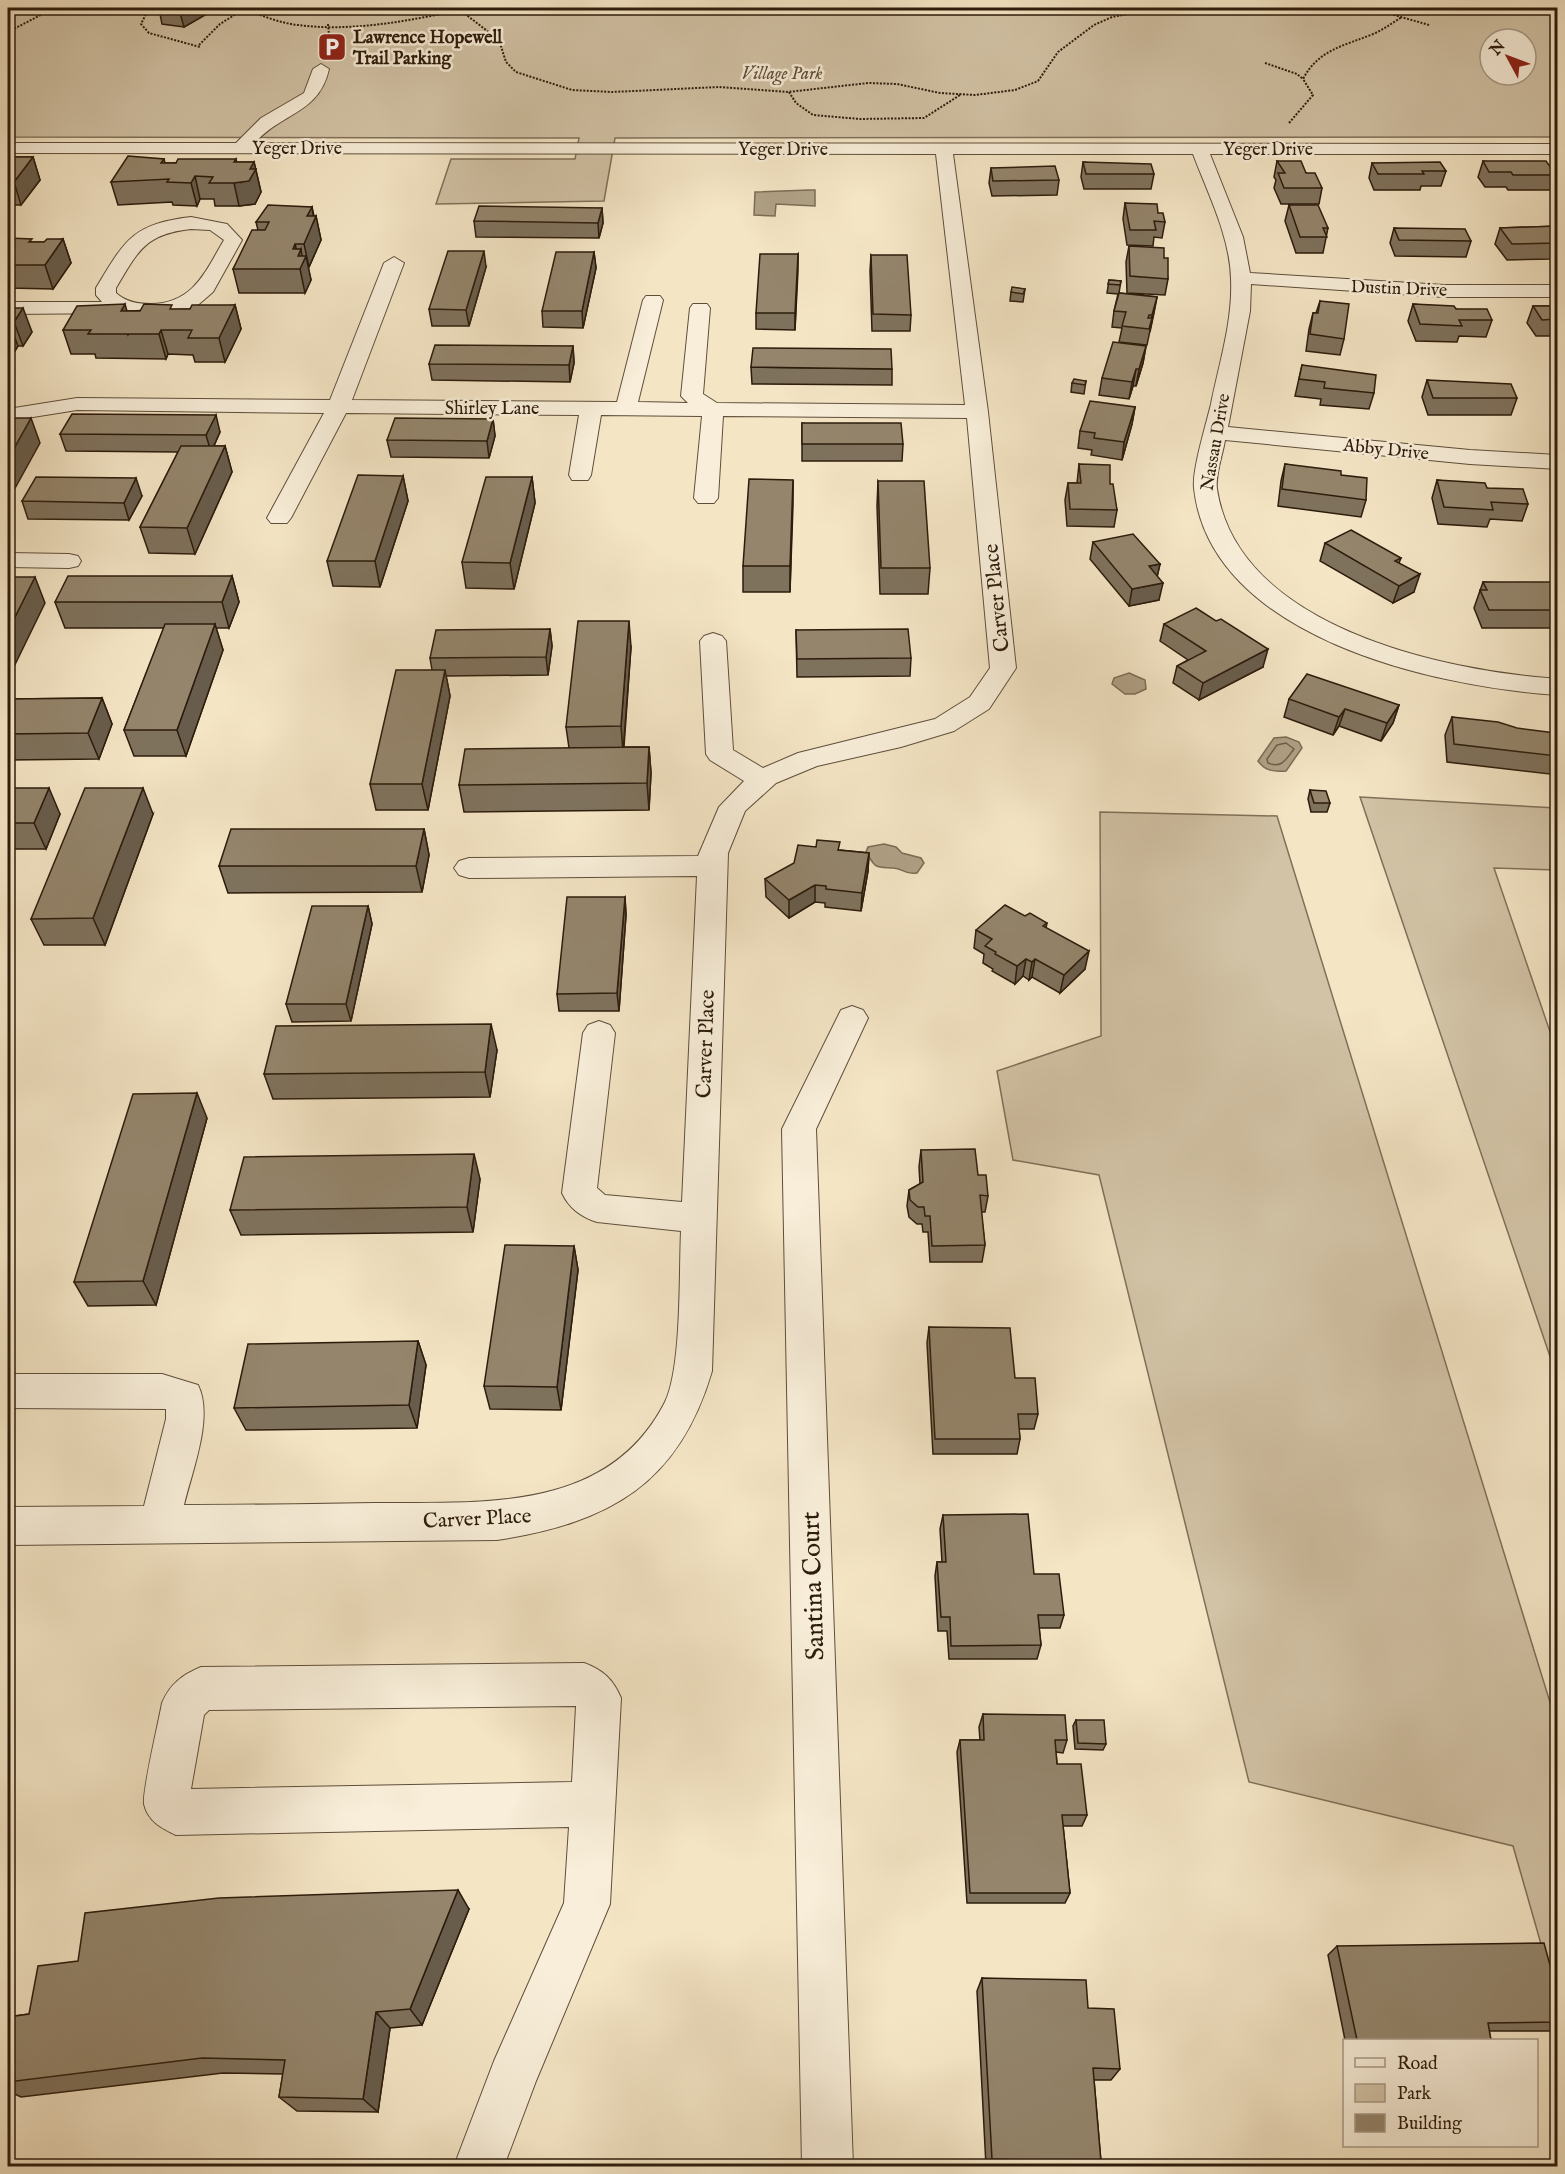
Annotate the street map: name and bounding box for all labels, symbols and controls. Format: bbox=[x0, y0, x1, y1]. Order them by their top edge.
place label: Lawrence Hopewell Trail Parking bbox=[352, 27, 503, 71]
north arrow bbox=[1478, 27, 1538, 87]
parking icon: Lawrence Hopewell Trail Parking bbox=[316, 31, 348, 63]
text: N bbox=[1485, 37, 1510, 61]
park label: Village Park bbox=[742, 63, 822, 86]
street label: Yeger Drive bbox=[252, 138, 342, 161]
street label: Yeger Drive bbox=[738, 139, 828, 162]
street label: Yeger Drive bbox=[1223, 139, 1313, 162]
street label: Dustin Drive bbox=[1350, 276, 1448, 303]
street label: Nassau Drive bbox=[1197, 392, 1236, 493]
street label: Shirley Lane bbox=[445, 398, 539, 421]
street label: Abby Drive bbox=[1341, 434, 1430, 466]
street label: Carver Place bbox=[978, 542, 1017, 653]
street label: Carver Place bbox=[691, 989, 722, 1099]
street label: Carver Place bbox=[422, 1503, 532, 1536]
street label: Santina Court bbox=[794, 1511, 833, 1661]
legend bbox=[1343, 2039, 1538, 2147]
text: Road bbox=[1397, 2053, 1438, 2076]
text: Park bbox=[1397, 2083, 1432, 2106]
text: Building bbox=[1397, 2113, 1462, 2136]

